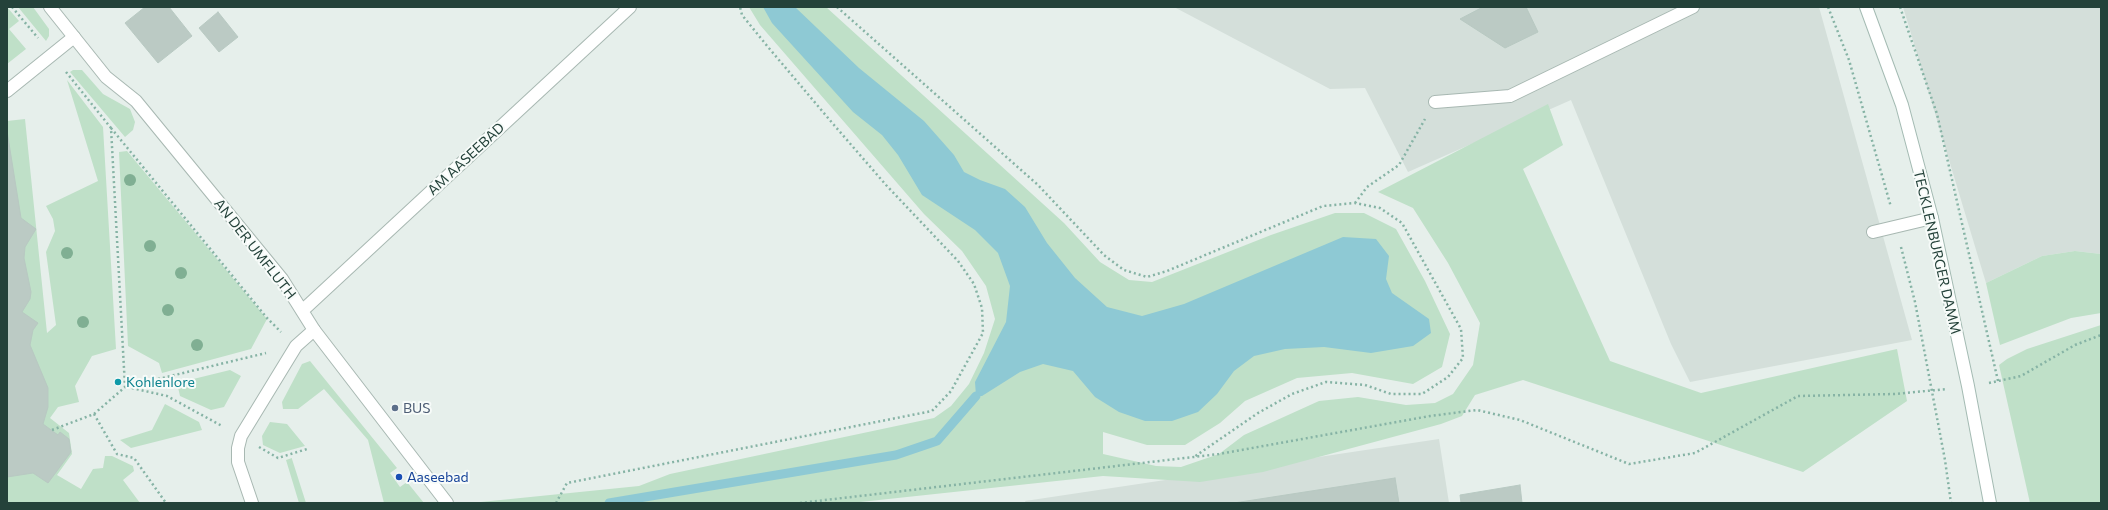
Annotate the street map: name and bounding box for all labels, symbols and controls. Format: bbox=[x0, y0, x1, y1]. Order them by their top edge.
street label: AM AASEEBAD bbox=[424, 119, 508, 199]
street label: TECKLENBURGER DAMM bbox=[1910, 168, 1964, 336]
street label: AN DER UMFLUTH bbox=[211, 196, 299, 302]
place label: Kohlenlore bbox=[126, 374, 195, 390]
marker: Kohlenlore bbox=[113, 377, 123, 387]
place label: BUS bbox=[403, 400, 430, 416]
marker: BUS bbox=[390, 403, 400, 413]
place label: Aaseebad bbox=[407, 469, 469, 485]
marker: Aaseebad bbox=[394, 472, 404, 482]

